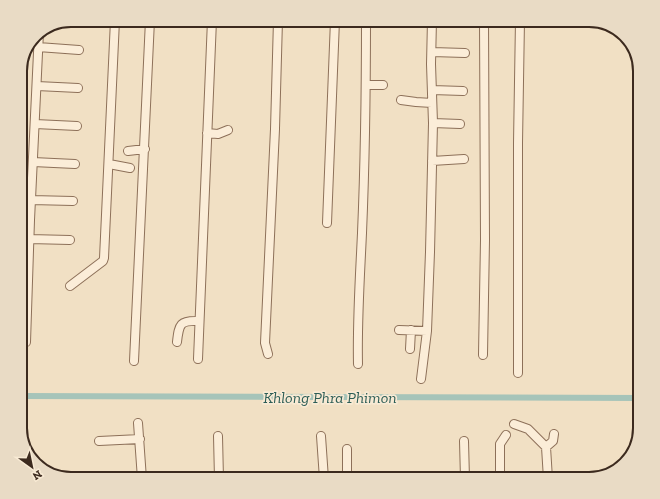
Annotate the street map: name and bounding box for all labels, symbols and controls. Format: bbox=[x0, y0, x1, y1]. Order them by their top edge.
water label: Khlong Phra Phimon bbox=[263, 388, 397, 407]
north arrow bbox=[12, 447, 52, 487]
text: N bbox=[30, 467, 44, 483]

